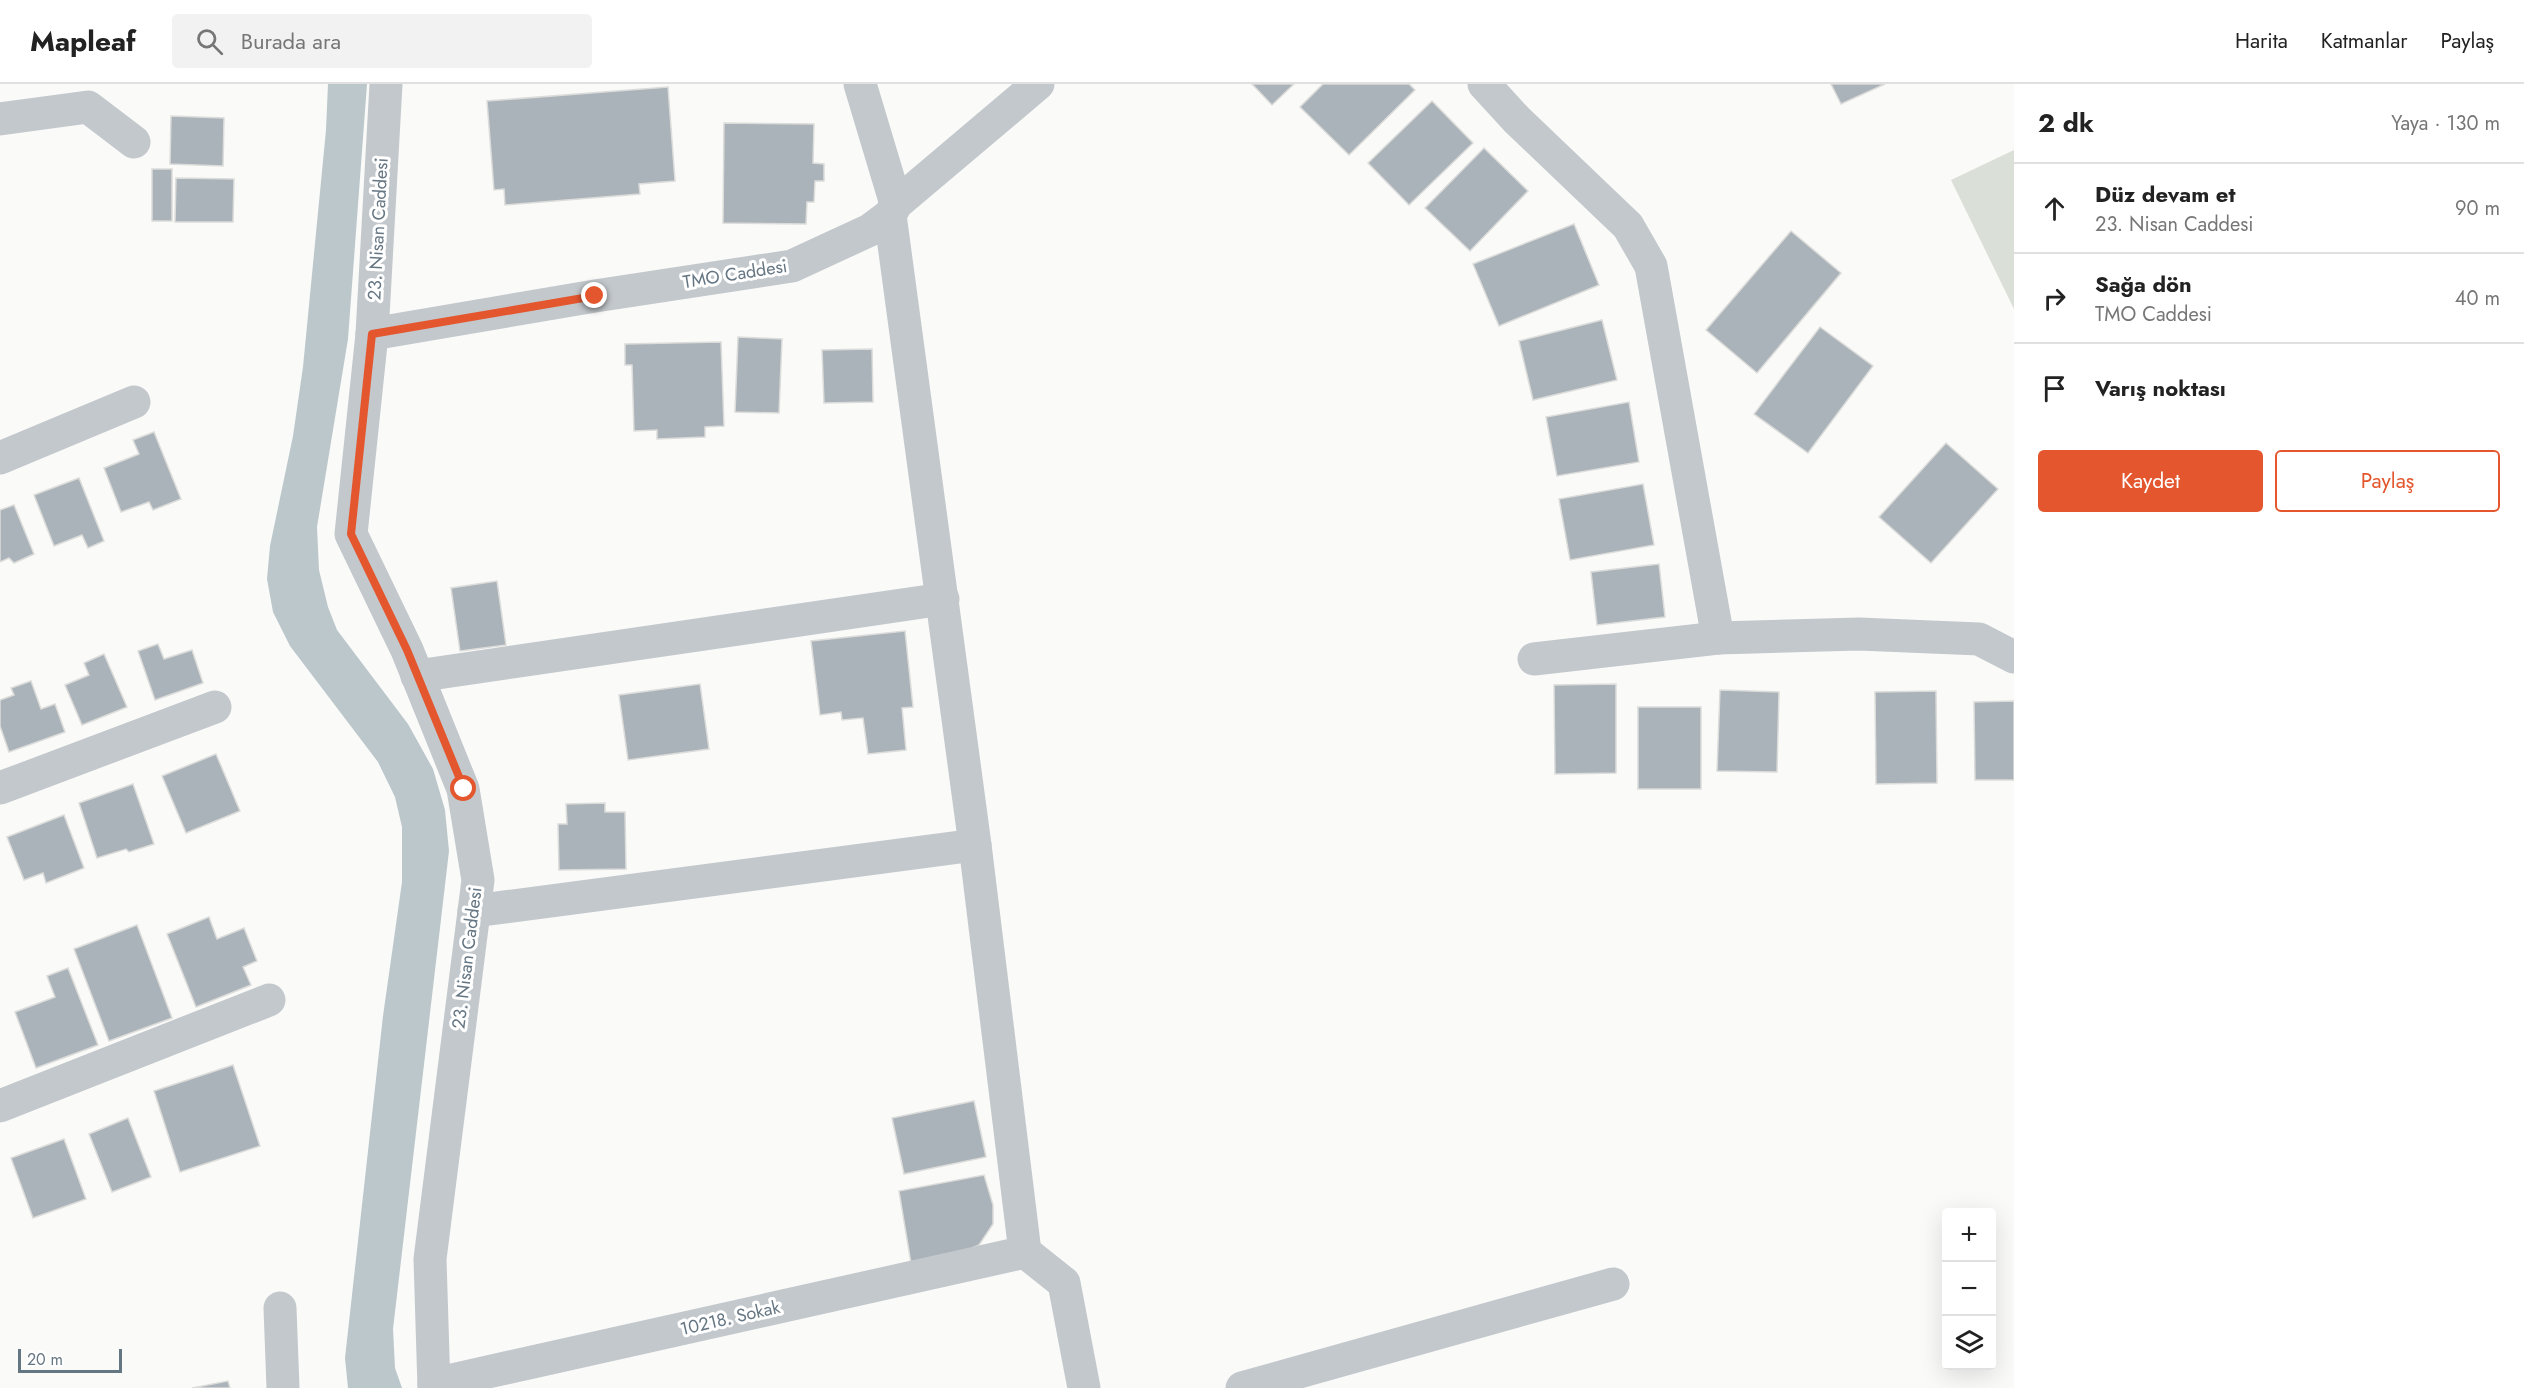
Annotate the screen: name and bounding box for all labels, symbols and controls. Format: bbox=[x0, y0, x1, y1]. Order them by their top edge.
search box bbox=[172, 14, 592, 68]
text: Mapleaf bbox=[30, 21, 136, 62]
icon: search bbox=[193, 25, 226, 58]
text: Burada ara bbox=[241, 25, 341, 57]
text: Harita bbox=[2235, 26, 2288, 56]
text: Katmanlar bbox=[2321, 26, 2407, 56]
text: Paylaş bbox=[2440, 26, 2494, 56]
text: 2 dk bbox=[2038, 104, 2094, 142]
text: Yaya · 130 m bbox=[2391, 109, 2500, 138]
street label: 23. Nisan Caddesi bbox=[361, 157, 395, 301]
text: Düz devam et bbox=[2095, 178, 2235, 210]
icon: ahead bbox=[2038, 192, 2071, 225]
text: 90 m bbox=[2455, 194, 2500, 223]
text: 23. Nisan Caddesi bbox=[2095, 210, 2254, 239]
street label: TMO Caddesi bbox=[681, 253, 789, 295]
text: Sağa dön bbox=[2095, 268, 2192, 300]
route end bbox=[581, 282, 607, 308]
icon: right bbox=[2038, 282, 2071, 315]
text: 40 m bbox=[2455, 284, 2500, 313]
text: TMO Caddesi bbox=[2095, 300, 2212, 329]
icon: arrive bbox=[2038, 372, 2071, 405]
text: Varış noktası bbox=[2095, 372, 2226, 404]
button: Kaydet bbox=[2038, 450, 2263, 512]
button: Paylaş bbox=[2275, 450, 2500, 512]
route start bbox=[450, 775, 476, 801]
street label: 23. Nisan Caddesi bbox=[445, 886, 489, 1030]
map controls bbox=[1942, 1208, 1996, 1370]
button: + bbox=[1942, 1208, 1996, 1262]
button: − bbox=[1942, 1262, 1996, 1316]
street label: 10218. Sokak bbox=[677, 1294, 783, 1342]
button: layers bbox=[1942, 1316, 1996, 1370]
scale bar bbox=[18, 1346, 122, 1374]
text: 20 m bbox=[27, 1348, 63, 1371]

